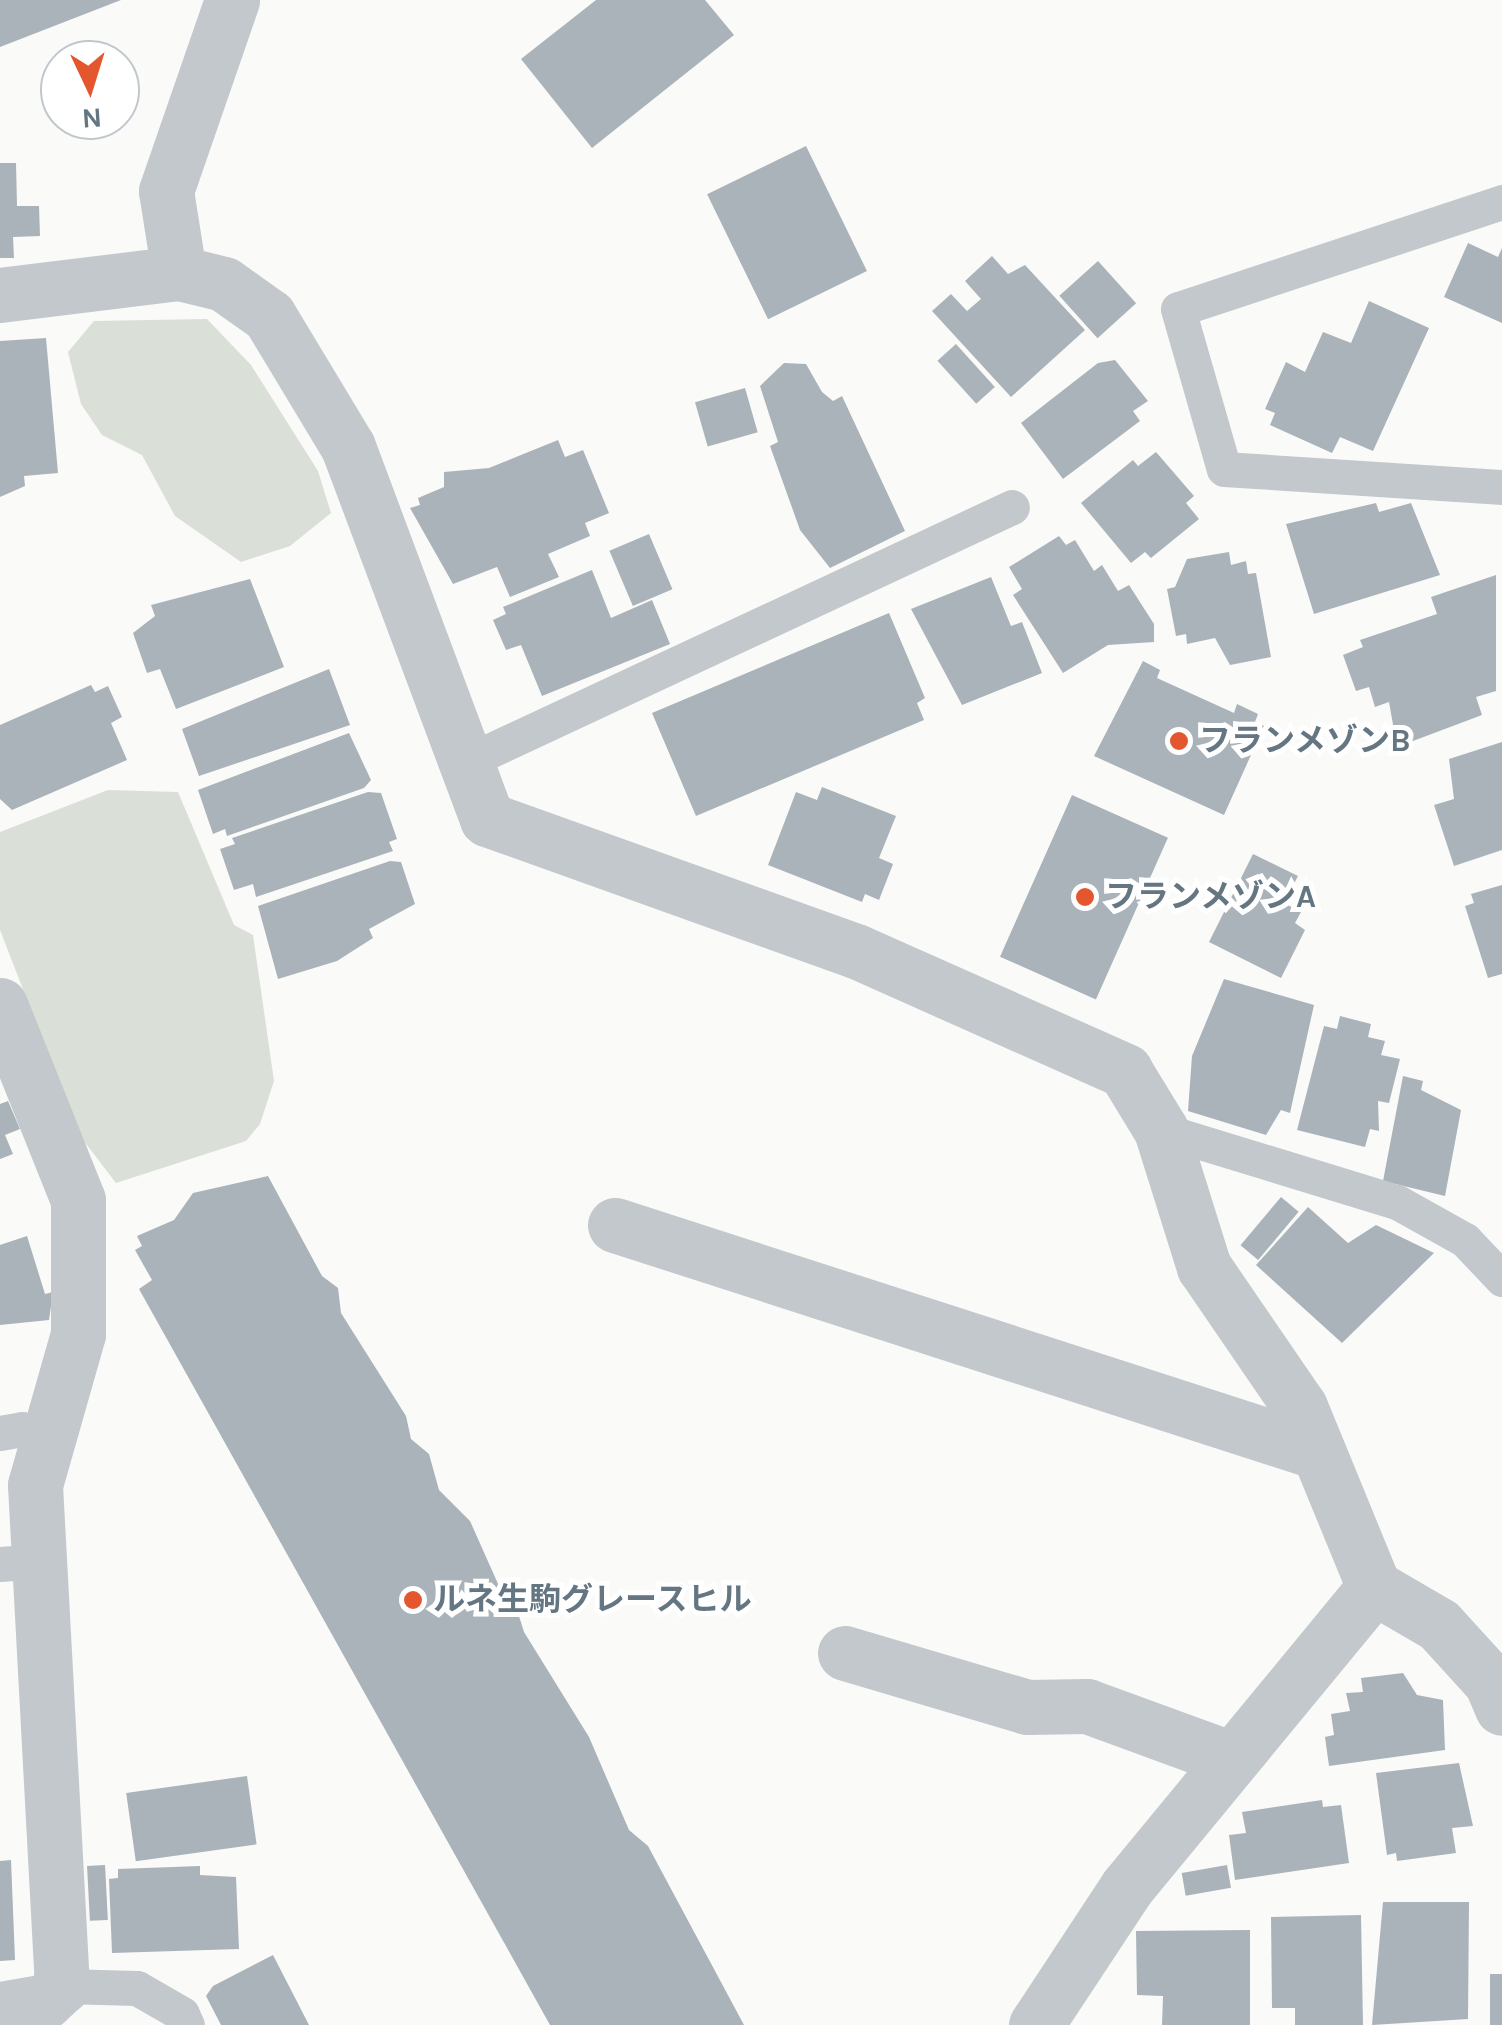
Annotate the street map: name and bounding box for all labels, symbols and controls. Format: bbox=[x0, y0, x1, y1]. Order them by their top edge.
north arrow bbox=[40, 40, 140, 140]
text: N bbox=[81, 101, 103, 136]
place label: フランメゾンB bbox=[1199, 722, 1412, 760]
marker: フランメゾンB bbox=[1168, 730, 1190, 752]
place label: フランメゾンA bbox=[1105, 878, 1317, 916]
marker: フランメゾンA bbox=[1074, 886, 1096, 908]
place label: ルネ生駒グレースヒル bbox=[433, 1581, 753, 1619]
marker: ルネ生駒グレースヒル bbox=[402, 1589, 424, 1611]

